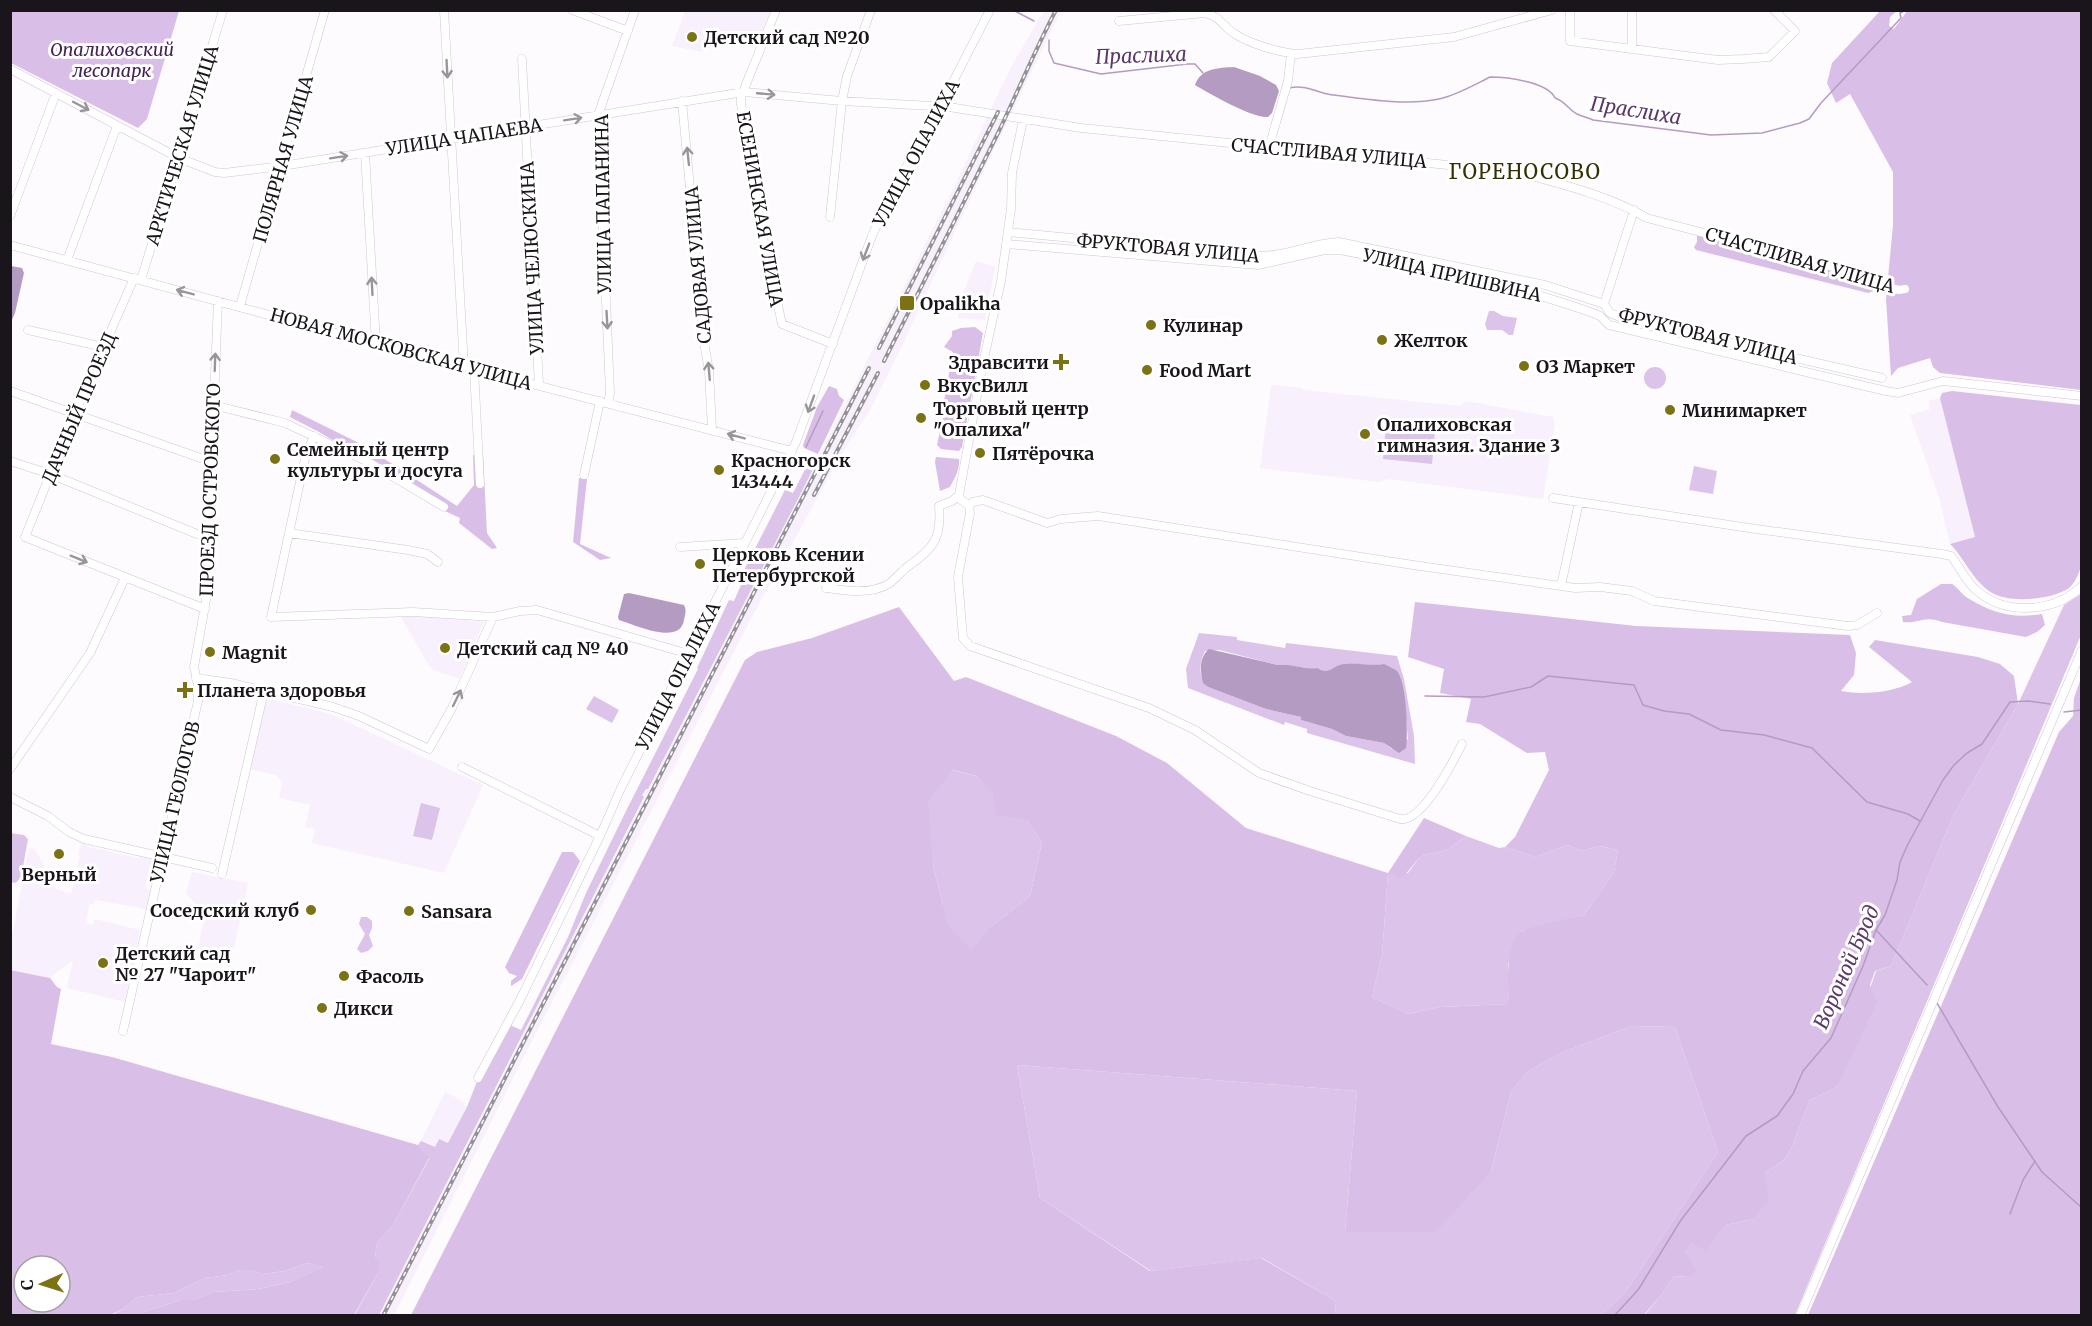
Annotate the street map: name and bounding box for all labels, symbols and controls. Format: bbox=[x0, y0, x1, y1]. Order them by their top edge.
place label: Детский сад №20 bbox=[704, 26, 870, 49]
marker: Детский сад №20 bbox=[685, 30, 699, 44]
park label: Опалиховский лесопарк bbox=[50, 38, 174, 82]
water label: Праслиха bbox=[1095, 41, 1187, 69]
street label: АРКТИЧЕСКАЯ УЛИЦА bbox=[140, 42, 224, 249]
one-way arrow bbox=[442, 58, 453, 78]
street label: ПОЛЯРНАЯ УЛИЦА bbox=[248, 72, 318, 245]
street label: УЛИЦА ОПАЛИХА bbox=[867, 75, 965, 231]
one-way arrow bbox=[756, 89, 775, 100]
water label: Праслиха bbox=[1589, 90, 1683, 130]
one-way arrow bbox=[72, 100, 89, 112]
street label: ЕСЕНИНСКАЯ УЛИЦА bbox=[731, 109, 789, 309]
street label: УЛИЦА ЧАПАЕВА bbox=[383, 113, 544, 161]
one-way arrow bbox=[563, 113, 583, 124]
street label: УЛИЦА ПАПАНИНА bbox=[590, 114, 616, 295]
street label: СЧАСТЛИВАЯ УЛИЦА bbox=[1230, 133, 1428, 173]
one-way arrow bbox=[682, 147, 693, 166]
one-way arrow bbox=[329, 151, 349, 162]
district label: ГОРЕНОСОВО bbox=[1448, 159, 1602, 184]
street label: УЛИЦА ЧЕЛЮСКИНА bbox=[515, 161, 549, 356]
street label: САДОВАЯ УЛИЦА bbox=[680, 185, 716, 344]
street label: СЧАСТЛИВАЯ УЛИЦА bbox=[1703, 222, 1898, 298]
street label: ФРУКТОВАЯ УЛИЦА bbox=[1075, 229, 1261, 267]
one-way arrow bbox=[860, 242, 871, 261]
street label: УЛИЦА ПРИШВИНА bbox=[1359, 243, 1544, 307]
one-way arrow bbox=[367, 276, 378, 296]
one-way arrow bbox=[176, 286, 195, 297]
place label: Opalikha bbox=[920, 292, 1001, 315]
marker: Opalikha bbox=[898, 294, 916, 312]
street label: НОВАЯ МОСКОВСКАЯ УЛИЦА bbox=[268, 303, 535, 395]
street label: ФРУКТОВАЯ УЛИЦА bbox=[1616, 303, 1800, 369]
one-way arrow bbox=[601, 310, 612, 330]
place label: Кулинар bbox=[1163, 314, 1243, 337]
marker: Кулинар bbox=[1144, 318, 1158, 332]
street label: ДАЧНЫЙ ПРОЕЗД bbox=[37, 329, 121, 487]
place label: Желток bbox=[1394, 329, 1468, 352]
marker: Желток bbox=[1375, 333, 1389, 347]
place label: Здравсити bbox=[948, 351, 1049, 374]
one-way arrow bbox=[209, 353, 220, 373]
marker: Здравсити bbox=[1054, 355, 1068, 369]
place label: О3 Маркет bbox=[1536, 355, 1635, 378]
place label: Food Mart bbox=[1159, 359, 1252, 382]
marker: О3 Маркет bbox=[1517, 359, 1531, 373]
one-way arrow bbox=[703, 361, 714, 381]
marker: Food Mart bbox=[1140, 363, 1154, 377]
place label: ВкусВилл bbox=[937, 374, 1028, 397]
marker: ВкусВилл bbox=[918, 378, 932, 392]
street label: ПРОЕЗД ОСТРОВСКОГО bbox=[195, 383, 225, 597]
one-way arrow bbox=[804, 394, 815, 413]
place label: Торговый центр "Опалиха" bbox=[933, 397, 1089, 441]
place label: Минимаркет bbox=[1682, 399, 1807, 422]
marker: Минимаркет bbox=[1663, 403, 1677, 417]
marker: Торговый центр "Опалиха" bbox=[914, 411, 928, 425]
place label: Опалиховская гимназия. Здание 3 bbox=[1377, 413, 1560, 457]
marker: Опалиховская гимназия. Здание 3 bbox=[1358, 427, 1372, 441]
one-way arrow bbox=[727, 430, 746, 441]
place label: Семейный центр культуры и досуга bbox=[287, 438, 463, 482]
place label: Пятёрочка bbox=[992, 442, 1094, 465]
marker: Пятёрочка bbox=[973, 446, 987, 460]
place label: Красногорск 143444 bbox=[731, 449, 851, 493]
marker: Семейный центр культуры и досуга bbox=[268, 452, 282, 466]
marker: Красногорск 143444 bbox=[712, 463, 726, 477]
place label: Церковь Ксении Петербургской bbox=[712, 543, 865, 587]
one-way arrow bbox=[69, 554, 88, 565]
marker: Церковь Ксении Петербургской bbox=[693, 557, 707, 571]
street label: УЛИЦА ОПАЛИХА bbox=[630, 598, 725, 755]
place label: Детский сад № 40 bbox=[457, 637, 629, 660]
place label: Magnit bbox=[222, 641, 288, 664]
marker: Детский сад № 40 bbox=[438, 641, 452, 655]
marker: Magnit bbox=[203, 645, 217, 659]
place label: Планета здоровья bbox=[197, 679, 366, 702]
marker: Планета здоровья bbox=[178, 683, 192, 697]
one-way arrow bbox=[451, 689, 463, 707]
street label: УЛИЦА ГЕОЛОГОВ bbox=[145, 719, 205, 886]
marker: Верный bbox=[52, 847, 66, 861]
place label: Верный bbox=[21, 863, 97, 886]
place label: Соседский клуб bbox=[150, 899, 299, 922]
place label: Sansara bbox=[421, 900, 492, 923]
water label: Вороной Брод bbox=[1808, 901, 1884, 1033]
marker: Соседский клуб bbox=[304, 903, 318, 917]
marker: Sansara bbox=[402, 904, 416, 918]
place label: Детский сад № 27 "Чароит" bbox=[115, 942, 256, 986]
marker: Детский сад № 27 "Чароит" bbox=[96, 956, 110, 970]
place label: Фасоль bbox=[356, 965, 424, 988]
marker: Фасоль bbox=[337, 969, 351, 983]
place label: Дикси bbox=[334, 997, 393, 1020]
marker: Дикси bbox=[315, 1001, 329, 1015]
north arrow bbox=[12, 1254, 72, 1314]
text: С bbox=[17, 1279, 37, 1291]

